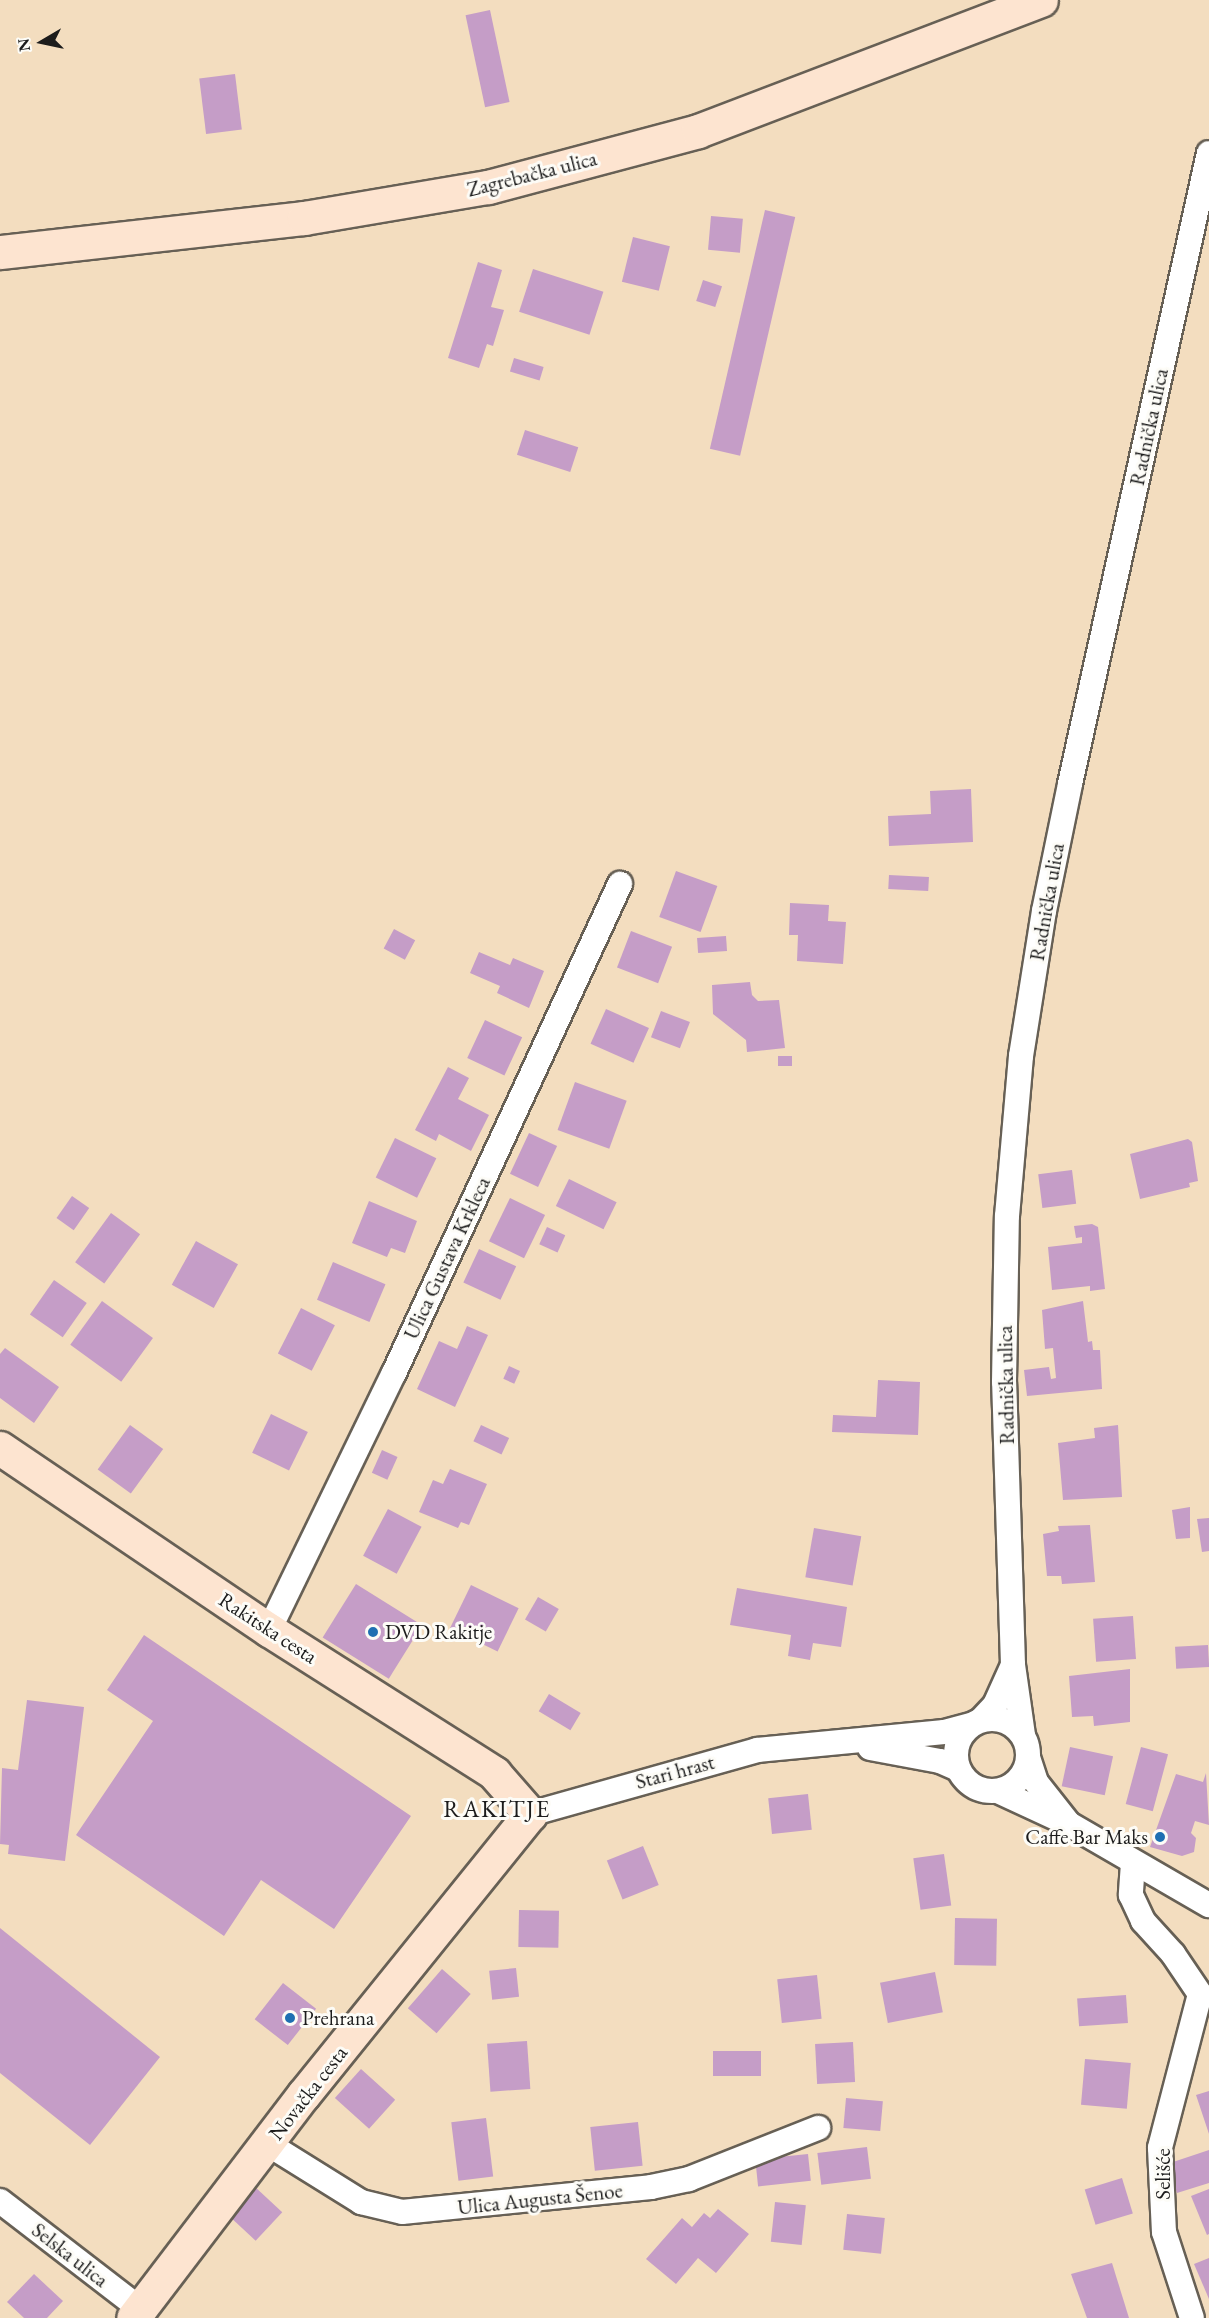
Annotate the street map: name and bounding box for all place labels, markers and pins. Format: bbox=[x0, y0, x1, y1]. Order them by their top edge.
place label: DVD Rakitje bbox=[385, 1619, 492, 1645]
marker: DVD Rakitje bbox=[366, 1625, 380, 1639]
place label: Caffe Bar Maks bbox=[1025, 1824, 1148, 1850]
marker: Caffe Bar Maks bbox=[1153, 1830, 1167, 1844]
place label: Prehrana bbox=[302, 2005, 374, 2031]
marker: Prehrana bbox=[283, 2011, 297, 2025]

